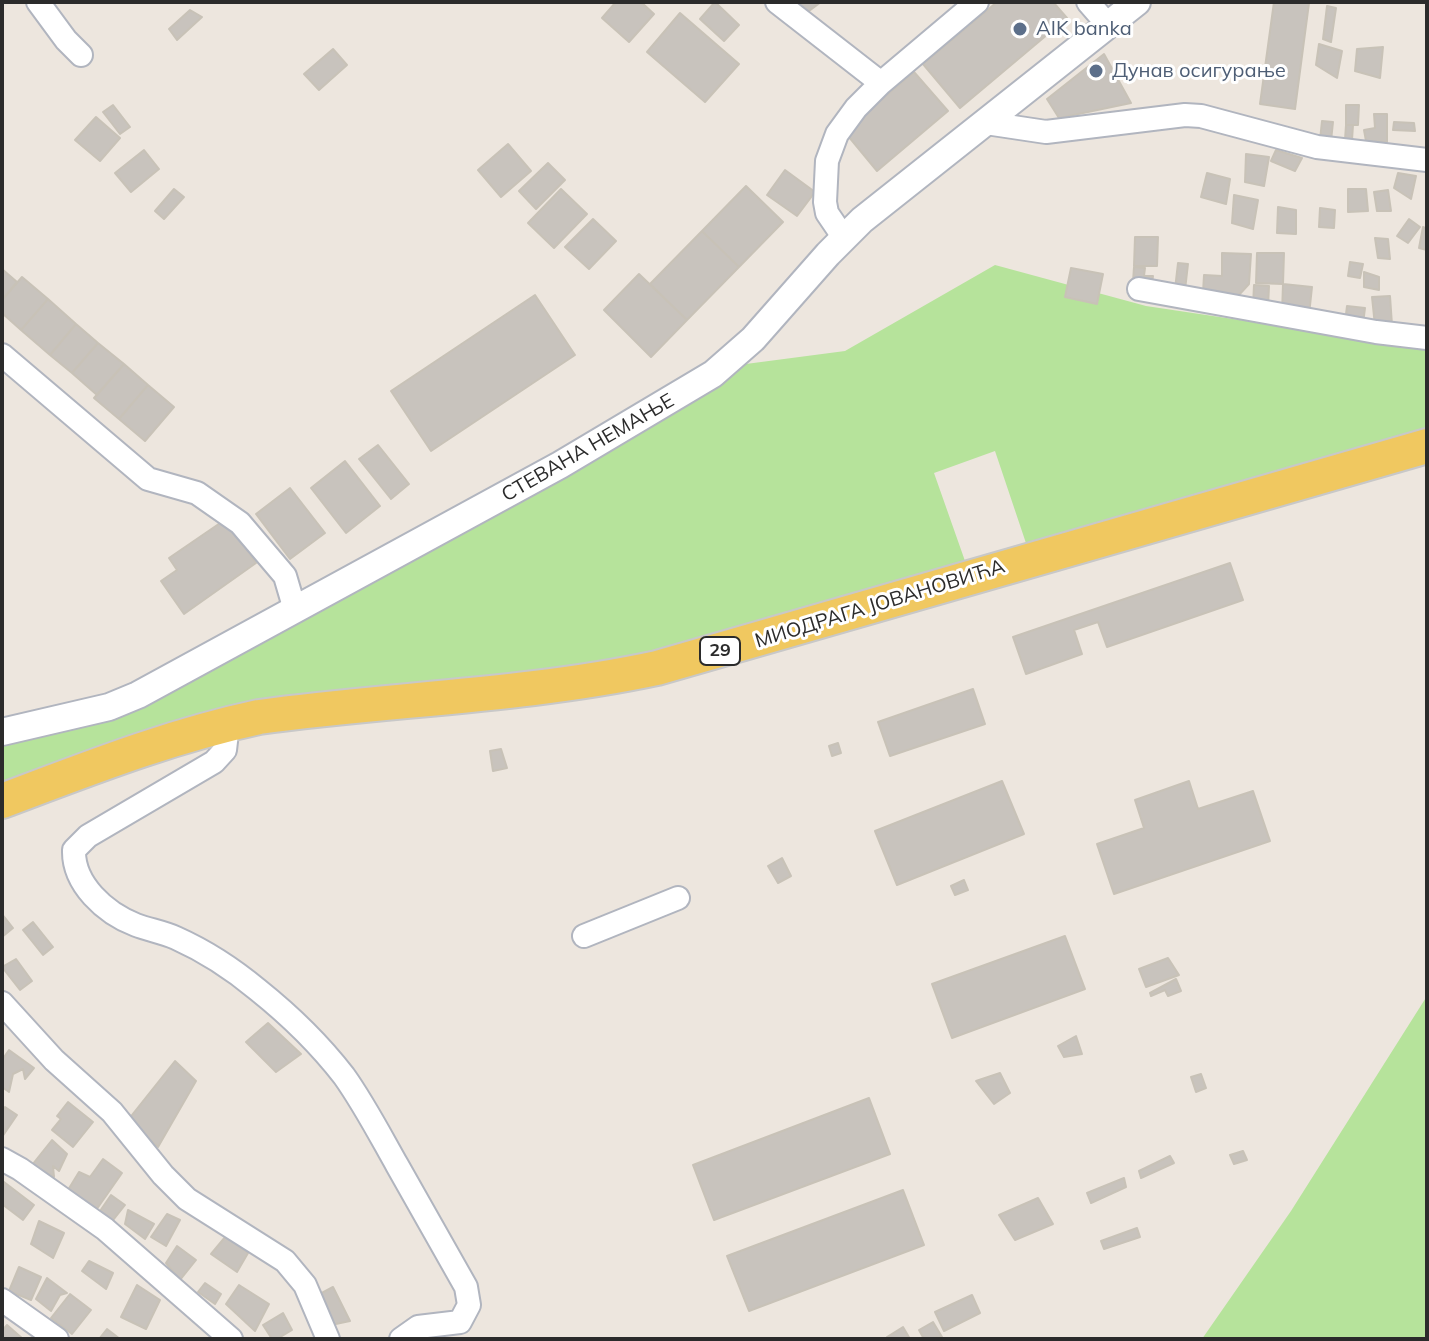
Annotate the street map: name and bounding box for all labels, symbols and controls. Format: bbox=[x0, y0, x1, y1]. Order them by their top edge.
place label: AIK banka bbox=[1036, 17, 1132, 41]
marker: AIK banka bbox=[1011, 20, 1029, 38]
place label: Дунав осигурање bbox=[1112, 59, 1286, 83]
marker: Дунав осигурање bbox=[1087, 62, 1105, 80]
street label: СТЕВАНА НЕМАЊЕ bbox=[498, 389, 678, 507]
street label: МИОДРАГА ЈОВАНОВИЋА bbox=[752, 555, 1008, 653]
road number: 29 bbox=[700, 637, 740, 665]

